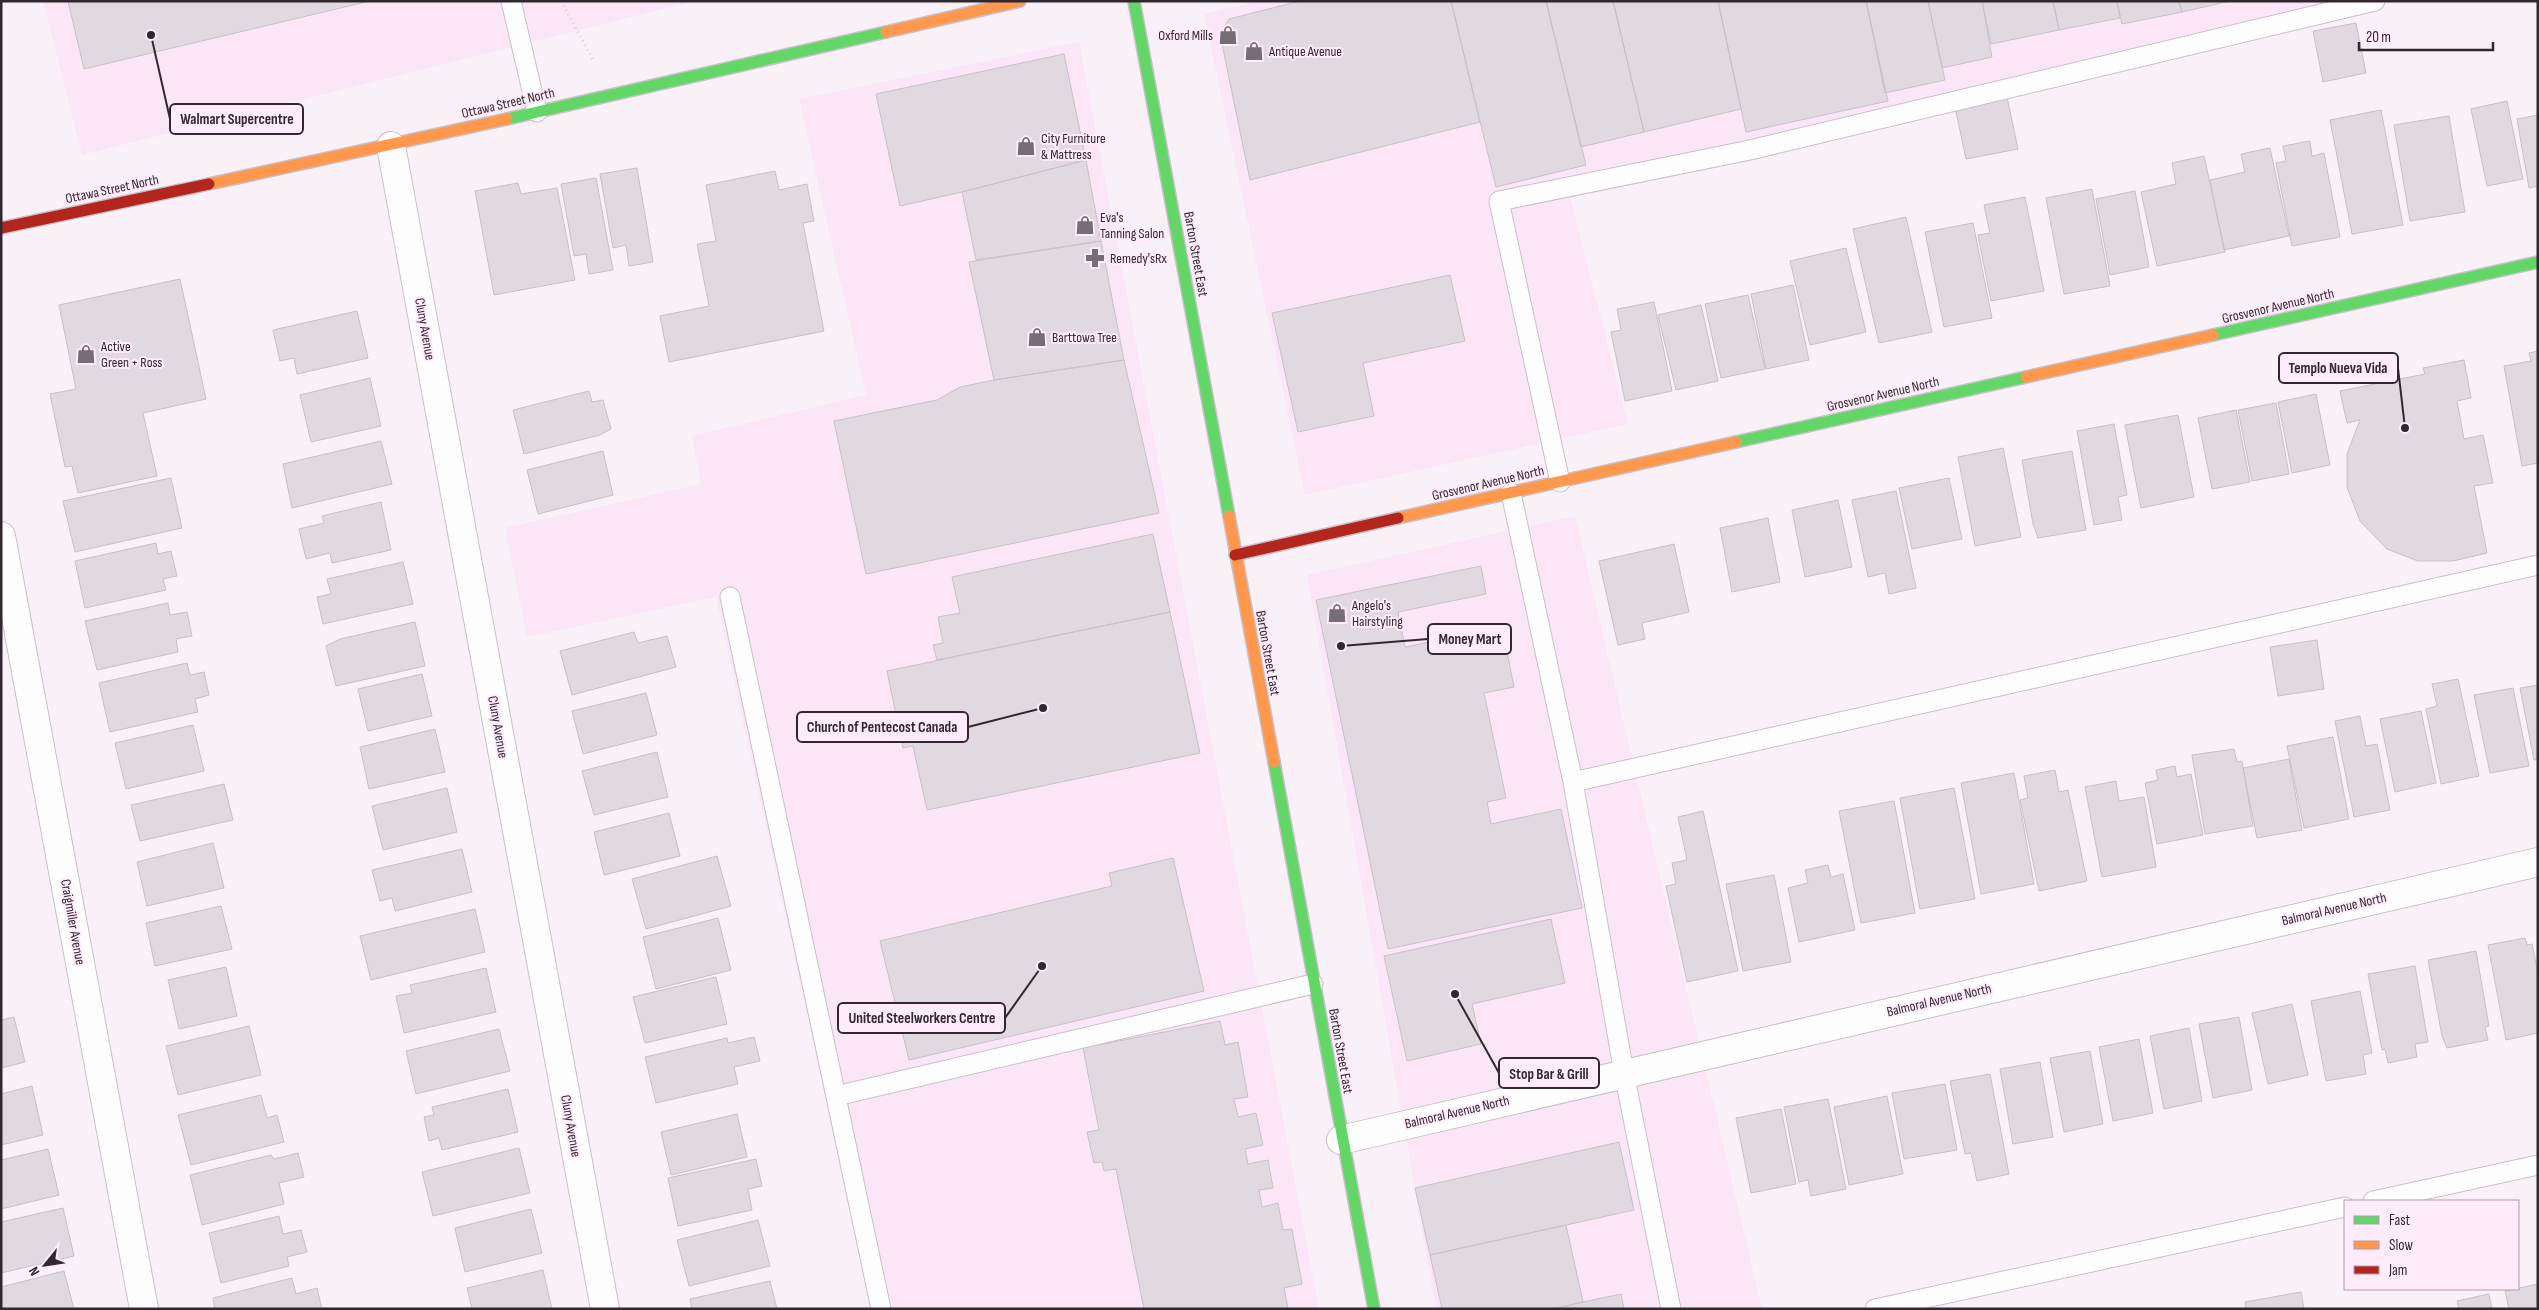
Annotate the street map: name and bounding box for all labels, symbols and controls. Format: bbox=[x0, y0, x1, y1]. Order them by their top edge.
scale bar bbox=[2359, 20, 2493, 52]
shop icon: Oxford Mills bbox=[1217, 24, 1239, 46]
place label: Oxford Mills bbox=[1158, 27, 1213, 44]
text: 20 m bbox=[2366, 28, 2391, 47]
shop icon: Antique Avenue bbox=[1243, 40, 1265, 62]
place label: Antique Avenue bbox=[1268, 43, 1342, 60]
street label: Ottawa Street North bbox=[460, 84, 556, 122]
callout: Walmart Supercentre bbox=[170, 104, 303, 134]
text: Walmart Supercentre bbox=[180, 110, 294, 129]
place label: City Furniture & Mattress bbox=[1041, 130, 1106, 163]
shop icon: City Furniture & Mattress bbox=[1015, 135, 1037, 157]
street label: Ottawa Street North bbox=[64, 171, 160, 207]
place label: Eva's Tanning Salon bbox=[1100, 209, 1164, 242]
street label: Barton Street East bbox=[1180, 210, 1212, 298]
shop icon: Eva's Tanning Salon bbox=[1074, 214, 1096, 236]
pharmacy icon: Remedy'sRx bbox=[1084, 247, 1106, 269]
place label: Remedy'sRx bbox=[1110, 250, 1167, 267]
street label: Grosvenor Avenue North bbox=[2220, 285, 2336, 327]
street label: Cluny Avenue bbox=[411, 296, 439, 362]
shop icon: Barttowa Tree bbox=[1026, 326, 1048, 348]
place label: Barttowa Tree bbox=[1052, 329, 1117, 346]
place label: Active Green + Ross bbox=[100, 338, 162, 371]
shop icon: Active Green + Ross bbox=[75, 343, 97, 365]
callout: Templo Nueva Vida bbox=[2279, 353, 2398, 383]
text: Templo Nueva Vida bbox=[2289, 359, 2387, 378]
street label: Grosvenor Avenue North bbox=[1825, 373, 1941, 415]
street label: Grosvenor Avenue North bbox=[1430, 462, 1546, 504]
place label: Angelo's Hairstyling bbox=[1351, 597, 1403, 630]
shop icon: Angelo's Hairstyling bbox=[1326, 602, 1348, 624]
street label: Barton Street East bbox=[1252, 609, 1284, 697]
callout: Money Mart bbox=[1428, 624, 1511, 654]
text: Money Mart bbox=[1438, 630, 1502, 649]
street label: Cluny Avenue bbox=[484, 694, 512, 760]
callout: Church of Pentecost Canada bbox=[797, 712, 968, 742]
text: Church of Pentecost Canada bbox=[807, 718, 957, 737]
street label: Craigmiller Avenue bbox=[57, 878, 89, 966]
street label: Balmoral Avenue North bbox=[2280, 889, 2388, 929]
street label: Balmoral Avenue North bbox=[1885, 980, 1993, 1020]
callout: United Steelworkers Centre bbox=[838, 1003, 1005, 1033]
street label: Barton Street East bbox=[1325, 1007, 1357, 1095]
text: United Steelworkers Centre bbox=[849, 1009, 996, 1028]
callout: Stop Bar & Grill bbox=[1499, 1058, 1599, 1088]
text: Stop Bar & Grill bbox=[1509, 1065, 1589, 1084]
street label: Balmoral Avenue North bbox=[1403, 1092, 1511, 1132]
street label: Cluny Avenue bbox=[557, 1093, 585, 1159]
legend bbox=[2344, 1200, 2519, 1290]
text: Fast bbox=[2389, 1211, 2411, 1230]
text: Slow bbox=[2389, 1236, 2413, 1255]
north arrow bbox=[20, 1240, 70, 1290]
text: Jam bbox=[2388, 1261, 2407, 1280]
text: N bbox=[25, 1264, 43, 1279]

